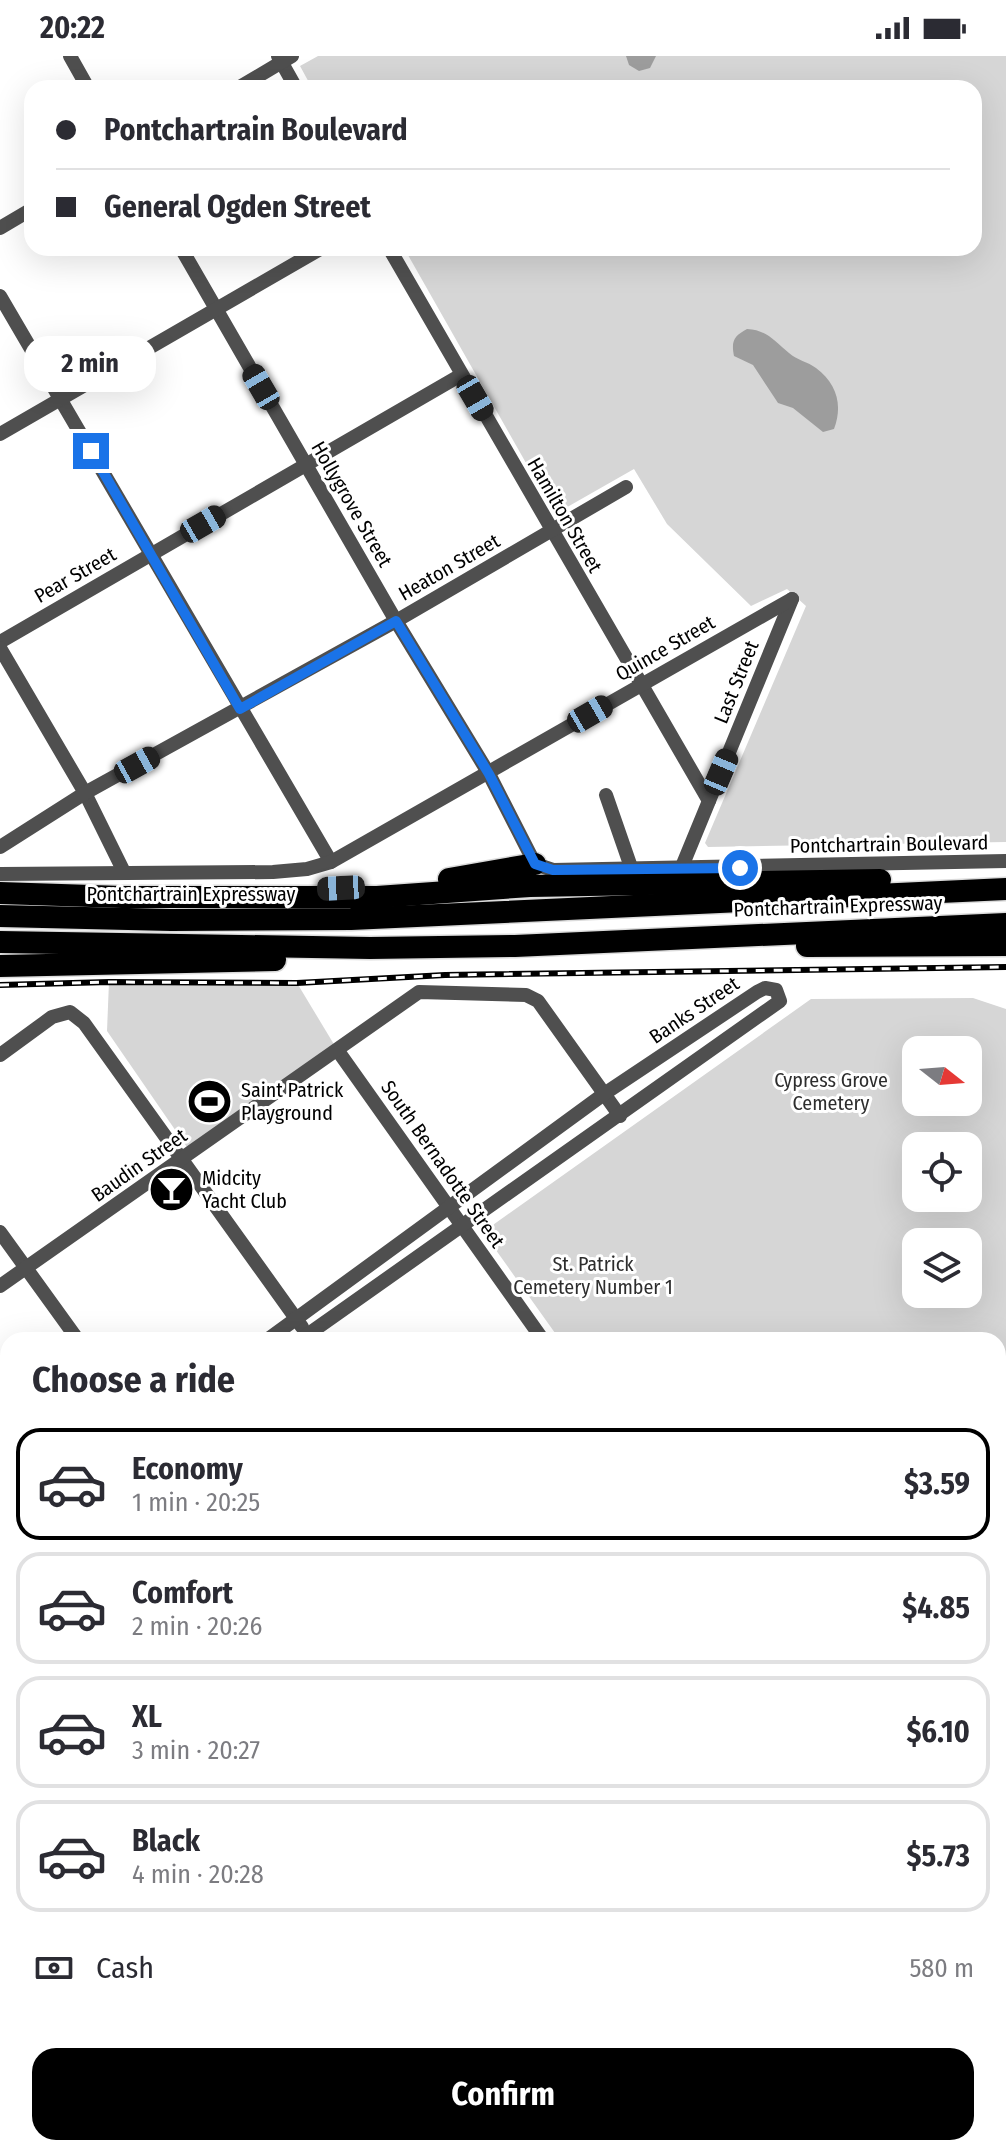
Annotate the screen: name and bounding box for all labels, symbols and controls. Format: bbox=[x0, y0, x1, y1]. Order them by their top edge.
text: 20:22 bbox=[40, 10, 105, 46]
text: Pontchartrain Boulevard bbox=[104, 112, 407, 148]
text: General Ogden Street bbox=[104, 189, 371, 225]
callout: 2 min bbox=[25, 335, 157, 391]
text: 2 min bbox=[61, 348, 119, 379]
car bbox=[239, 360, 283, 414]
car bbox=[453, 371, 497, 425]
route end bbox=[73, 433, 109, 469]
street label: Hollygrove Street bbox=[306, 437, 398, 571]
street label: Hamilton Street bbox=[522, 453, 608, 577]
car bbox=[176, 502, 230, 546]
street label: Heaton Street bbox=[394, 528, 504, 606]
street label: Pear Street bbox=[30, 542, 120, 608]
street label: Quince Street bbox=[611, 610, 719, 686]
street label: Last Street bbox=[709, 637, 764, 727]
car bbox=[563, 692, 617, 736]
car bbox=[110, 743, 164, 787]
car bbox=[701, 745, 741, 799]
street label: Pontchartrain Boulevard bbox=[790, 830, 988, 858]
route start bbox=[722, 850, 758, 886]
car bbox=[316, 875, 366, 901]
street label: Pontchartrain Expressway bbox=[86, 882, 296, 906]
street label: Pontchartrain Expressway bbox=[733, 890, 943, 922]
street label: Banks Street bbox=[645, 971, 744, 1049]
north arrow bbox=[902, 1036, 982, 1116]
map controls bbox=[902, 1036, 982, 1308]
park label: Cypress Grove Cemetery bbox=[774, 1068, 888, 1115]
street label: South Bernadotte Street bbox=[376, 1076, 510, 1253]
sports icon: Saint Patrick Playground bbox=[186, 1078, 234, 1126]
place label: Saint Patrick Playground bbox=[241, 1078, 344, 1125]
street label: Baudin Street bbox=[86, 1123, 192, 1207]
button: locate bbox=[902, 1132, 982, 1212]
bar icon: Midcity Yacht Club bbox=[147, 1166, 195, 1214]
place label: Midcity Yacht Club bbox=[202, 1166, 287, 1213]
button: layers bbox=[902, 1228, 982, 1308]
park label: St. Patrick Cemetery Number 1 bbox=[513, 1252, 673, 1299]
text: Choose a ride bbox=[32, 1358, 235, 1402]
icon: car bbox=[36, 1448, 108, 1520]
text: Economy bbox=[132, 1451, 243, 1487]
text: $3.59 bbox=[904, 1466, 970, 1502]
text: 1 min · 20:25 bbox=[132, 1487, 260, 1518]
icon: car bbox=[36, 1572, 108, 1644]
text: Comfort bbox=[132, 1575, 233, 1611]
text: $4.85 bbox=[902, 1590, 970, 1626]
text: 2 min · 20:26 bbox=[132, 1611, 262, 1642]
icon: car bbox=[36, 1696, 108, 1768]
text: XL bbox=[132, 1699, 162, 1735]
text: $6.10 bbox=[906, 1714, 970, 1750]
text: 3 min · 20:27 bbox=[132, 1735, 260, 1766]
icon: car bbox=[36, 1820, 108, 1892]
text: Black bbox=[132, 1823, 200, 1859]
text: $5.73 bbox=[907, 1838, 970, 1874]
text: 4 min · 20:28 bbox=[132, 1859, 264, 1890]
icon: cash bbox=[32, 1946, 76, 1990]
text: Cash bbox=[96, 1950, 154, 1986]
text: 580 m bbox=[909, 1953, 974, 1984]
button: Confirm bbox=[32, 2048, 974, 2140]

